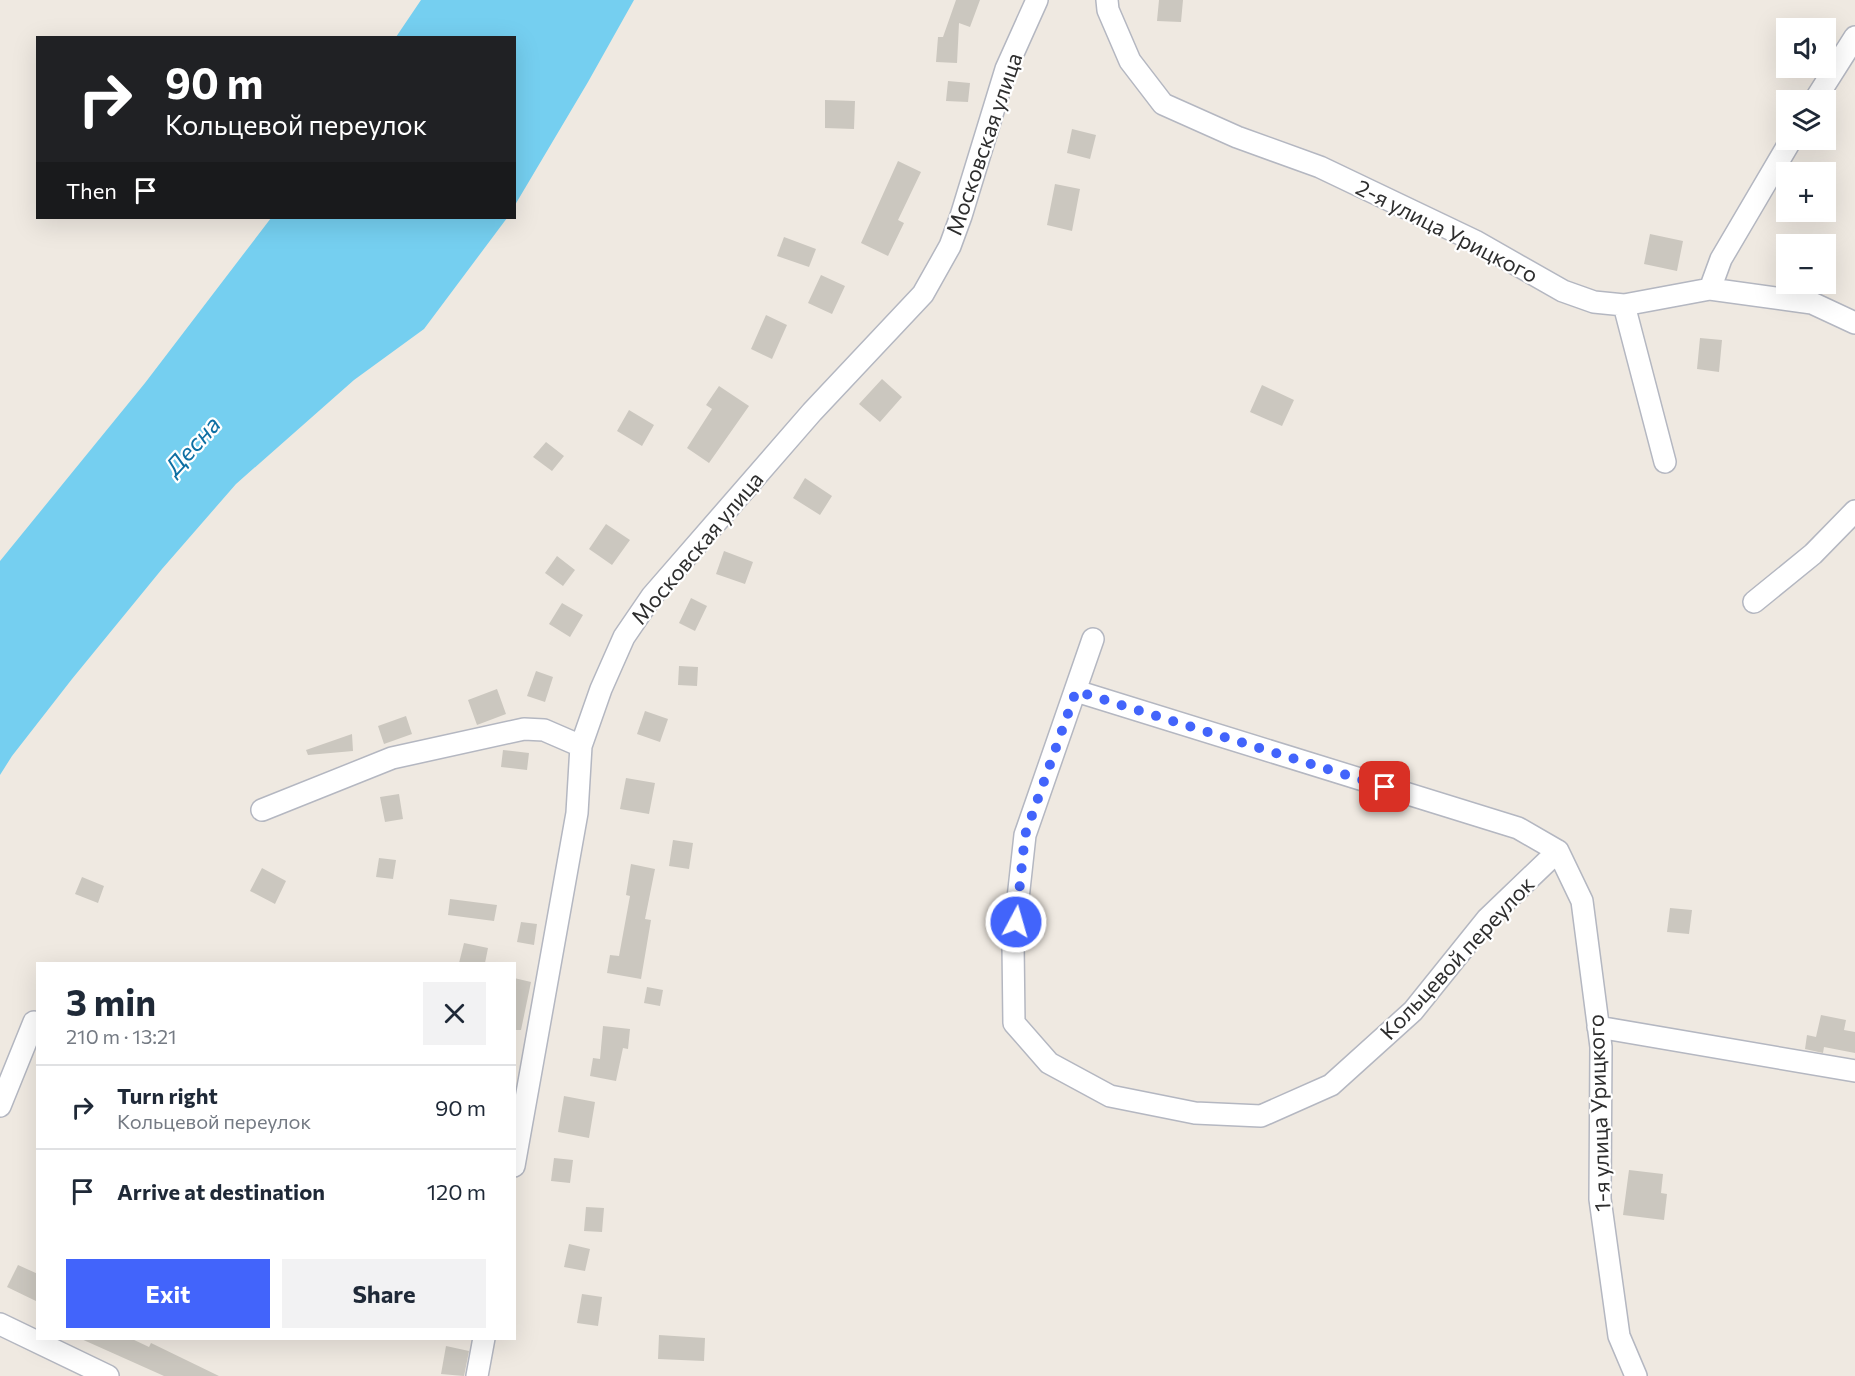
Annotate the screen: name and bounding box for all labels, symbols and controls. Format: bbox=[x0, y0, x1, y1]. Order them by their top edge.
map controls bbox=[1776, 18, 1836, 294]
button: sound bbox=[1776, 18, 1836, 78]
street label: Московская улица bbox=[940, 49, 1027, 239]
text: 90 m bbox=[165, 56, 264, 108]
icon: right bbox=[66, 60, 144, 138]
button: layers bbox=[1776, 90, 1836, 150]
text: Кольцевой переулок bbox=[165, 108, 427, 141]
button: + bbox=[1776, 162, 1836, 222]
street label: 2-я улица Урицкого bbox=[1352, 173, 1543, 288]
icon: arrive bbox=[129, 174, 162, 207]
text: Then bbox=[66, 177, 117, 204]
button: − bbox=[1776, 234, 1836, 294]
water label: Десна bbox=[157, 409, 226, 482]
street label: Московская улица bbox=[625, 466, 768, 630]
pin bbox=[1359, 761, 1410, 812]
icon: arrive bbox=[1368, 770, 1401, 803]
street label: Кольцевой переулок bbox=[1374, 870, 1540, 1045]
position arrow bbox=[984, 890, 1048, 954]
text: 3 min bbox=[66, 979, 156, 1023]
button: close bbox=[423, 982, 486, 1045]
street label: 1-я улица Урицкого bbox=[1582, 1014, 1615, 1212]
text: 210 m · 13:21 bbox=[66, 1024, 177, 1048]
text: Turn right bbox=[117, 1082, 218, 1109]
icon: right bbox=[66, 1091, 99, 1124]
text: 90 m bbox=[435, 1094, 486, 1121]
text: Кольцевой переулок bbox=[117, 1109, 311, 1133]
icon: arrive bbox=[66, 1175, 99, 1208]
text: Arrive at destination bbox=[117, 1178, 325, 1205]
text: 120 m bbox=[427, 1178, 486, 1205]
button: Exit bbox=[66, 1259, 270, 1328]
button: Share bbox=[282, 1259, 486, 1328]

